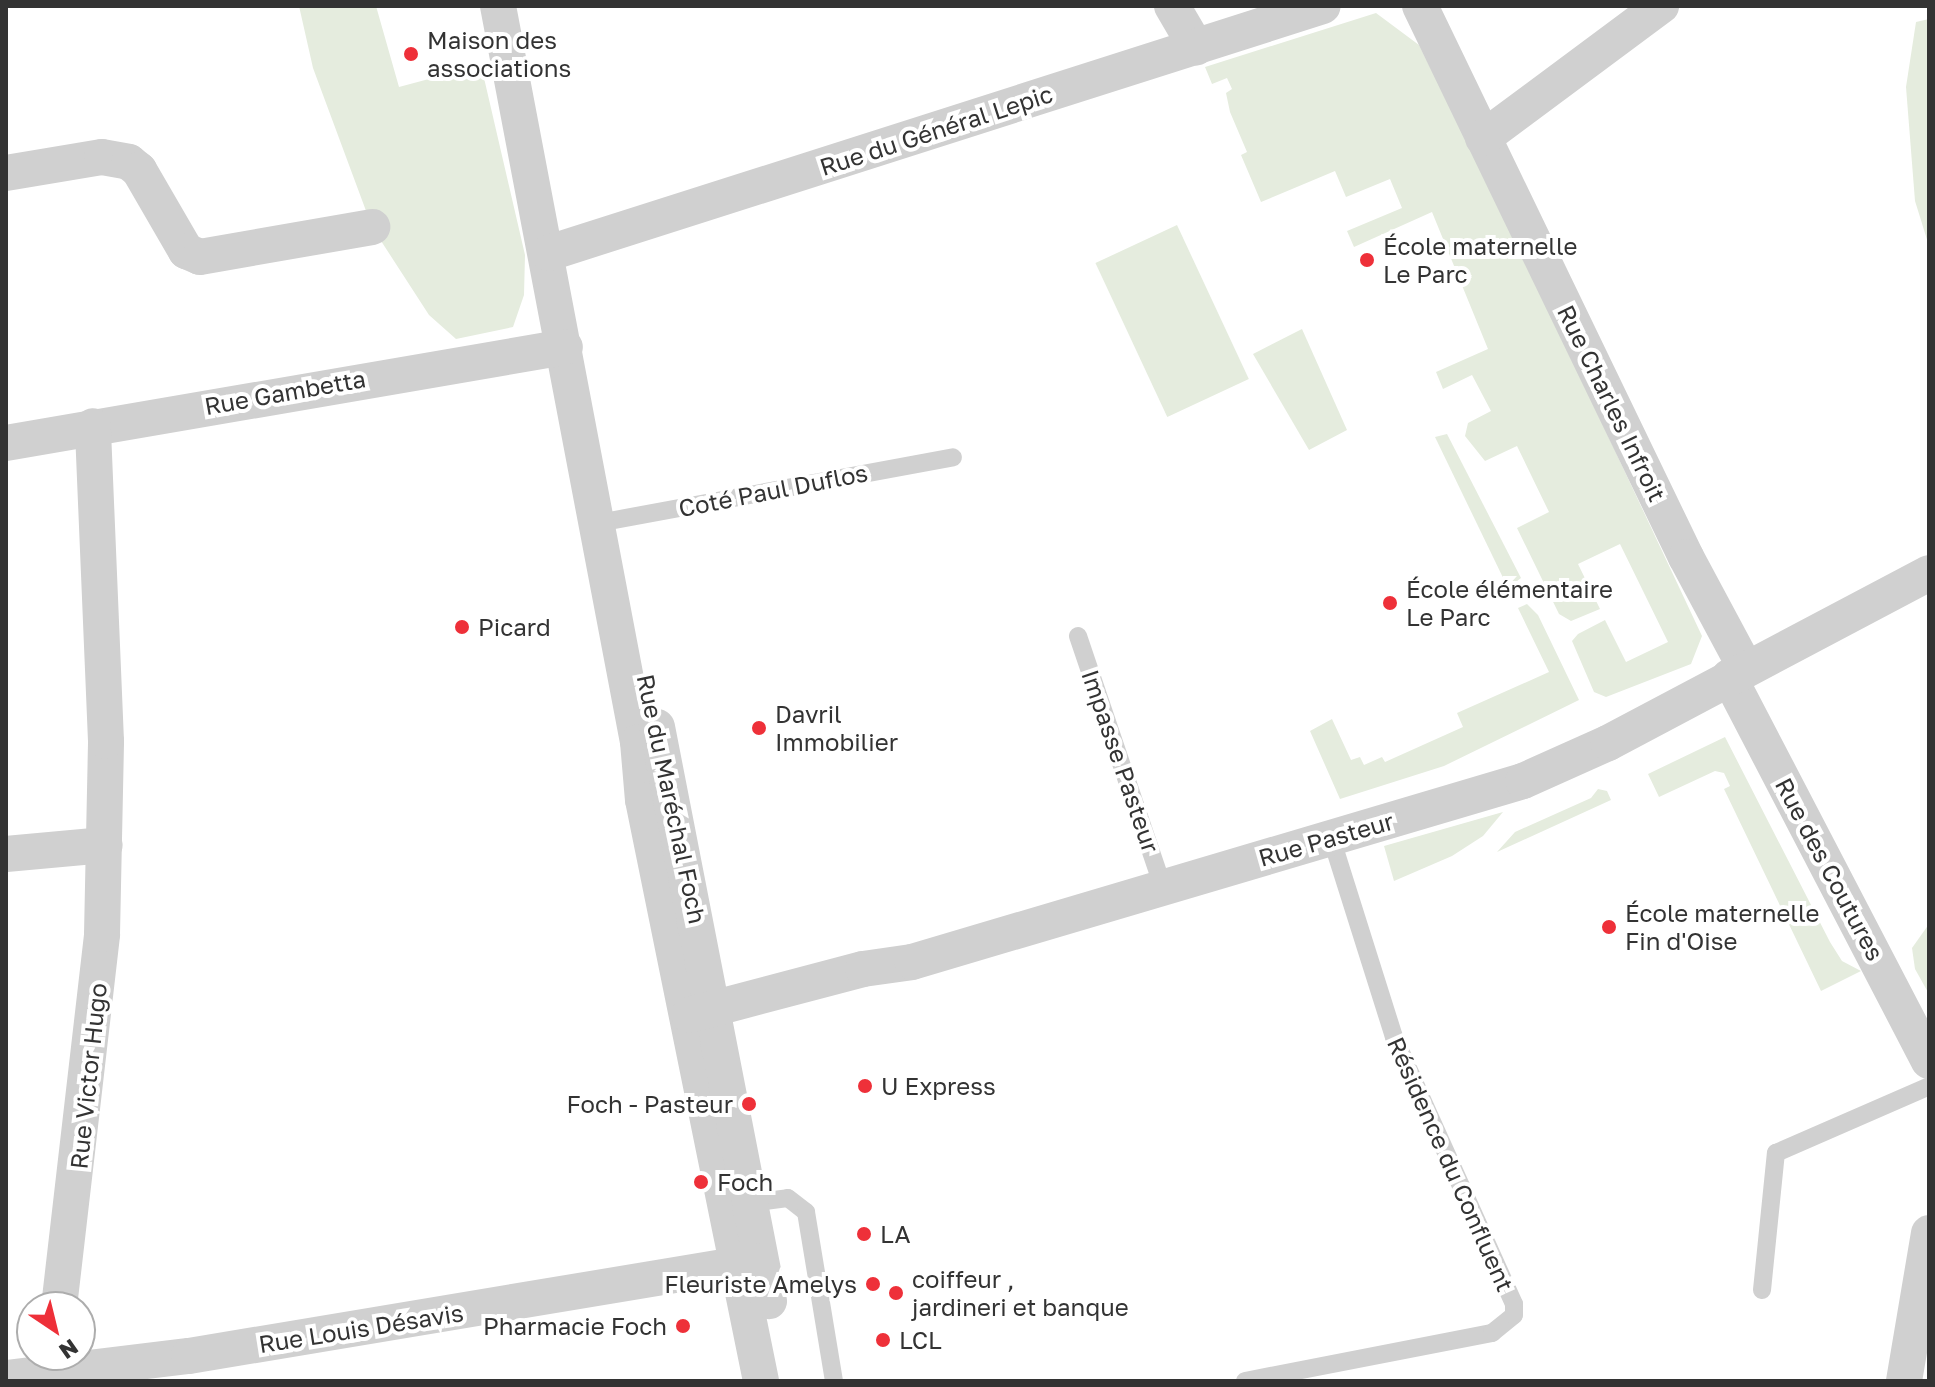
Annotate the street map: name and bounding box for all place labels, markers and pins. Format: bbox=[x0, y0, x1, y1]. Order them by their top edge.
place label: Maison des associations bbox=[427, 26, 571, 82]
marker: Maison des associations bbox=[402, 45, 420, 63]
place label: École maternelle Le Parc bbox=[1383, 232, 1577, 288]
marker: École maternelle Le Parc bbox=[1358, 251, 1376, 269]
place label: École élémentaire Le Parc bbox=[1406, 575, 1613, 631]
marker: École élémentaire Le Parc bbox=[1381, 594, 1399, 612]
place label: Picard bbox=[478, 613, 551, 641]
marker: Picard bbox=[453, 618, 471, 636]
place label: Davril Immobilier bbox=[775, 700, 898, 756]
marker: Davril Immobilier bbox=[750, 719, 768, 737]
place label: École maternelle Fin d'Oise bbox=[1625, 899, 1819, 955]
marker: École maternelle Fin d'Oise bbox=[1600, 918, 1618, 936]
place label: U Express bbox=[881, 1072, 996, 1100]
marker: U Express bbox=[856, 1077, 874, 1095]
place label: Foch - Pasteur bbox=[566, 1090, 733, 1118]
marker: Foch - Pasteur bbox=[740, 1095, 758, 1113]
place label: Foch bbox=[717, 1168, 773, 1196]
marker: Foch bbox=[692, 1173, 710, 1191]
place label: LA bbox=[880, 1220, 910, 1248]
marker: LA bbox=[855, 1225, 873, 1243]
place label: coiffeur , jardineri et banque bbox=[912, 1265, 1129, 1321]
place label: Fleuriste Amelys bbox=[664, 1270, 857, 1298]
marker: Fleuriste Amelys bbox=[864, 1275, 882, 1293]
marker: coiffeur , jardineri et banque bbox=[887, 1284, 905, 1302]
place label: Pharmacie Foch bbox=[483, 1312, 667, 1340]
marker: Pharmacie Foch bbox=[674, 1317, 692, 1335]
place label: LCL bbox=[899, 1326, 942, 1354]
marker: LCL bbox=[874, 1331, 892, 1349]

